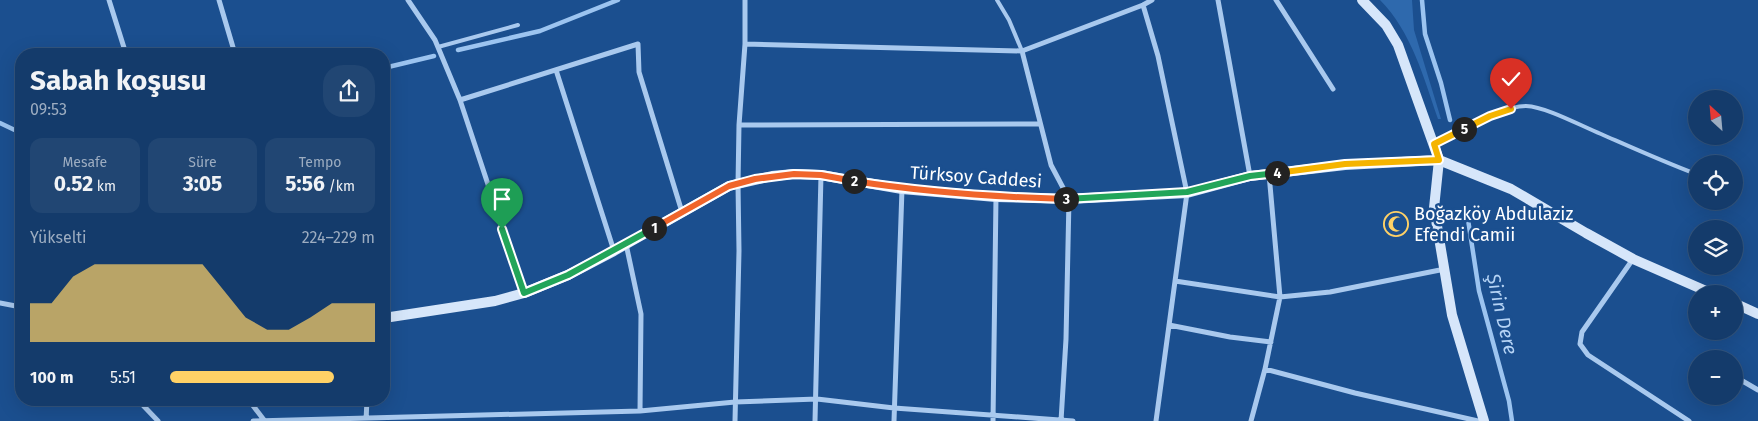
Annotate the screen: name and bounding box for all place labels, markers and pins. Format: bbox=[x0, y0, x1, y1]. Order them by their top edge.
pin bbox=[1490, 58, 1532, 109]
pin: 5 bbox=[1452, 116, 1476, 142]
pin: 4 bbox=[1264, 160, 1290, 186]
pin: 2 bbox=[842, 168, 866, 194]
pin bbox=[481, 178, 523, 229]
pin: 3 bbox=[1054, 186, 1078, 212]
place label: Boğazköy Abdulaziz Efendi Camii bbox=[1414, 203, 1573, 246]
mosque icon: Boğazköy Abdulaziz Efendi Camii bbox=[1383, 211, 1409, 237]
pin: 1 bbox=[642, 216, 666, 240]

